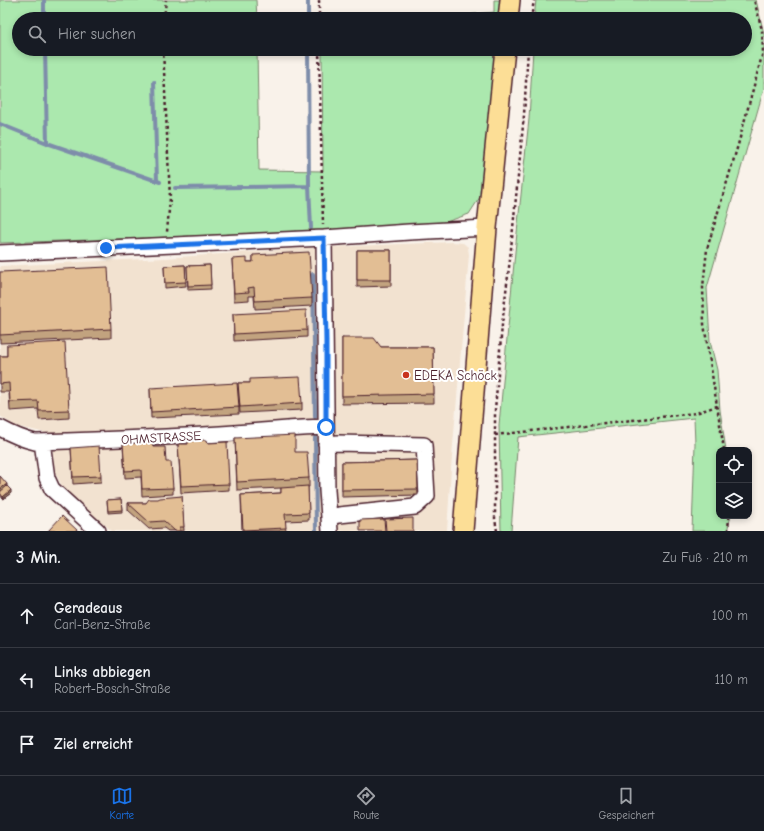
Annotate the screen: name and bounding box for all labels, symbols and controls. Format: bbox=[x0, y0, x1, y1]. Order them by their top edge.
search box bbox=[12, 12, 752, 56]
icon: search bbox=[26, 23, 48, 45]
text: Hier suchen bbox=[58, 25, 136, 43]
route end bbox=[97, 239, 115, 257]
place label: EDEKA Schöck bbox=[414, 368, 498, 383]
marker: EDEKA Schöck bbox=[401, 370, 411, 380]
route start bbox=[317, 418, 335, 436]
street label: OHMSTRASSE bbox=[121, 428, 202, 447]
map controls bbox=[716, 447, 752, 519]
button: locate bbox=[716, 447, 752, 483]
button: layers bbox=[716, 483, 752, 519]
text: 3 Min. bbox=[16, 548, 61, 567]
text: Zu Fuß · 210 m bbox=[663, 550, 748, 565]
text: Geradeaus bbox=[54, 599, 122, 617]
icon: ahead bbox=[16, 605, 38, 627]
text: 100 m bbox=[712, 608, 748, 623]
text: Carl-Benz-Straße bbox=[54, 617, 150, 632]
text: Links abbiegen bbox=[54, 663, 151, 681]
icon: left bbox=[16, 669, 38, 691]
text: 110 m bbox=[715, 672, 748, 687]
text: Robert-Bosch-Straße bbox=[54, 681, 171, 696]
icon: arrive bbox=[16, 733, 38, 755]
text: Ziel erreicht bbox=[54, 735, 132, 753]
tab: Karte bbox=[110, 785, 134, 822]
tab: Route bbox=[353, 785, 379, 822]
tab: Gespeichert bbox=[598, 785, 654, 822]

